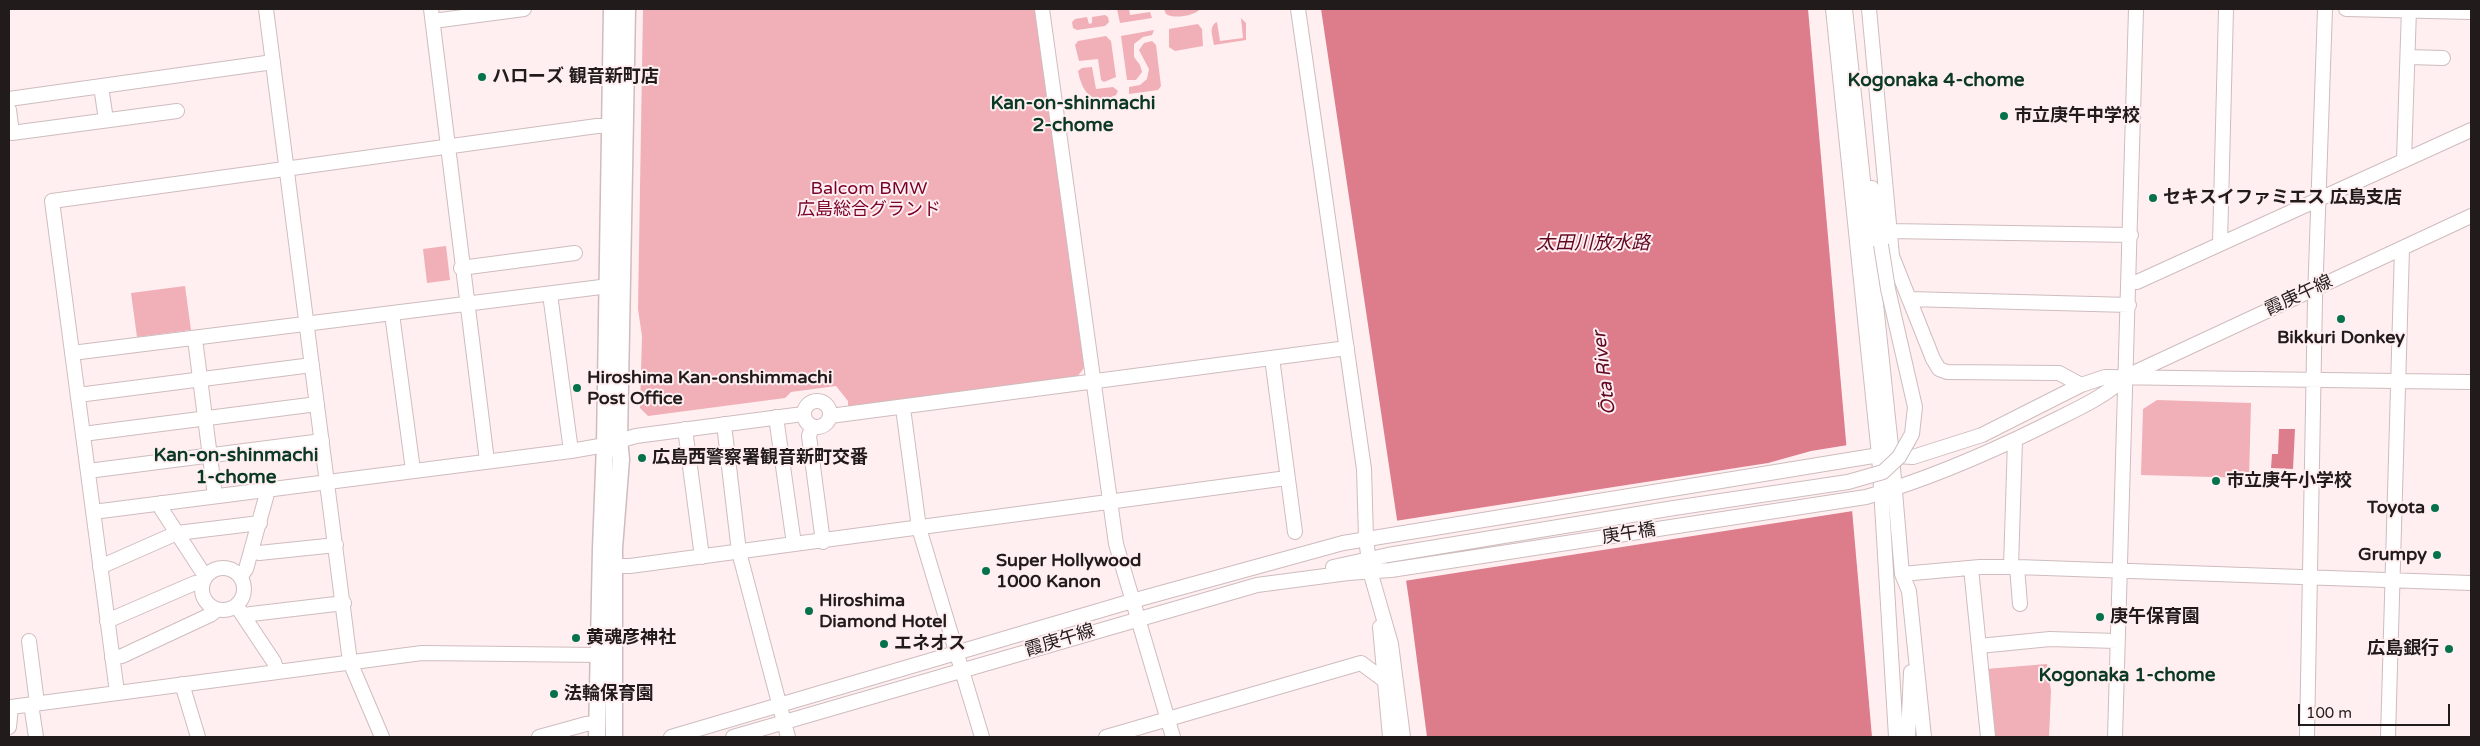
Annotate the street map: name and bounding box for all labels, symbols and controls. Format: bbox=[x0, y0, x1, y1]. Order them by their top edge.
place label: ハローズ 観音新町店 bbox=[492, 66, 659, 88]
district label: Kogonaka 4-chome bbox=[1847, 70, 2025, 92]
marker: ハローズ 観音新町店 bbox=[476, 71, 488, 83]
district label: Kan-on-shinmachi 2-chome bbox=[990, 93, 1156, 137]
place label: 市立庚午中学校 bbox=[2014, 105, 2140, 127]
marker: 市立庚午中学校 bbox=[1998, 110, 2010, 122]
park label: Balcom BMW 広島総合グランド bbox=[797, 178, 941, 220]
place label: セキスイファミエス 広島支店 bbox=[2163, 187, 2402, 209]
marker: セキスイファミエス 広島支店 bbox=[2147, 192, 2159, 204]
water label: 太田川放水路 bbox=[1536, 233, 1650, 255]
street label: 霞庚午線 bbox=[2262, 271, 2336, 321]
marker: Bikkuri Donkey bbox=[2335, 313, 2347, 325]
place label: Bikkuri Donkey bbox=[2277, 327, 2405, 349]
water label: Ōta River bbox=[1589, 330, 1621, 416]
place label: Hiroshima Kan-onshimmachi Post Office bbox=[587, 367, 833, 409]
marker: Hiroshima Kan-onshimmachi Post Office bbox=[571, 382, 583, 394]
district label: Kan-on-shinmachi 1-chome bbox=[153, 445, 319, 489]
place label: 広島西警察署観音新町交番 bbox=[652, 447, 868, 469]
marker: 広島西警察署観音新町交番 bbox=[636, 452, 648, 464]
place label: 市立庚午小学校 bbox=[2226, 470, 2352, 492]
marker: 市立庚午小学校 bbox=[2210, 475, 2222, 487]
place label: Toyota bbox=[2367, 497, 2425, 519]
marker: Toyota bbox=[2429, 502, 2441, 514]
street label: 庚午橋 bbox=[1601, 519, 1657, 549]
place label: Grumpy bbox=[2358, 544, 2427, 566]
marker: Grumpy bbox=[2431, 549, 2443, 561]
place label: Super Hollywood 1000 Kanon bbox=[996, 550, 1141, 592]
marker: Super Hollywood 1000 Kanon bbox=[980, 565, 992, 577]
place label: Hiroshima Diamond Hotel bbox=[819, 590, 947, 632]
marker: Hiroshima Diamond Hotel bbox=[803, 605, 815, 617]
place label: 庚午保育園 bbox=[2110, 606, 2200, 628]
marker: 庚午保育園 bbox=[2094, 611, 2106, 623]
street label: 霞庚午線 bbox=[1022, 620, 1098, 662]
place label: 黄魂彦神社 bbox=[586, 627, 676, 649]
marker: 黄魂彦神社 bbox=[570, 632, 582, 644]
place label: エネオス bbox=[894, 633, 966, 655]
marker: エネオス bbox=[878, 638, 890, 650]
place label: 広島銀行 bbox=[2367, 638, 2439, 660]
marker: 広島銀行 bbox=[2443, 643, 2455, 655]
district label: Kogonaka 1-chome bbox=[2039, 665, 2215, 687]
place label: 法輪保育園 bbox=[564, 683, 654, 705]
marker: 法輪保育園 bbox=[548, 688, 560, 700]
scale bar bbox=[2300, 694, 2452, 726]
text: 100 m bbox=[2306, 704, 2352, 722]

